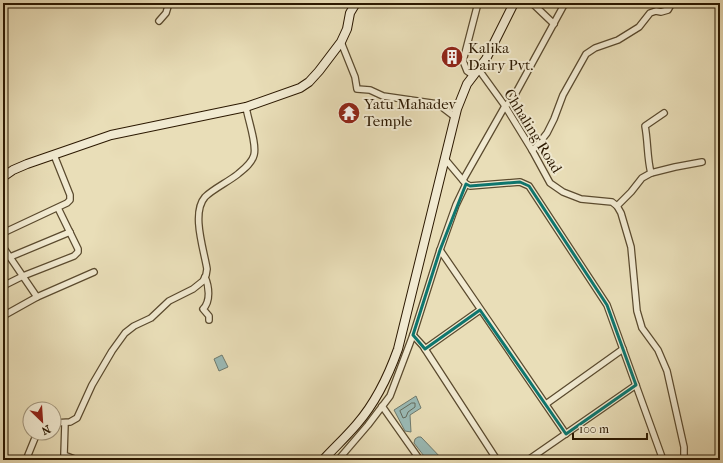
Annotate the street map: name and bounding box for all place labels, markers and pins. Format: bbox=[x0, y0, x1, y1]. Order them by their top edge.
place label: Kalika Dairy Pvt. bbox=[468, 39, 533, 74]
building icon: Kalika Dairy Pvt. bbox=[439, 44, 465, 70]
place label: Yatu Mahadev Temple bbox=[363, 95, 456, 130]
temple icon: Yatu Mahadev Temple bbox=[336, 100, 362, 126]

